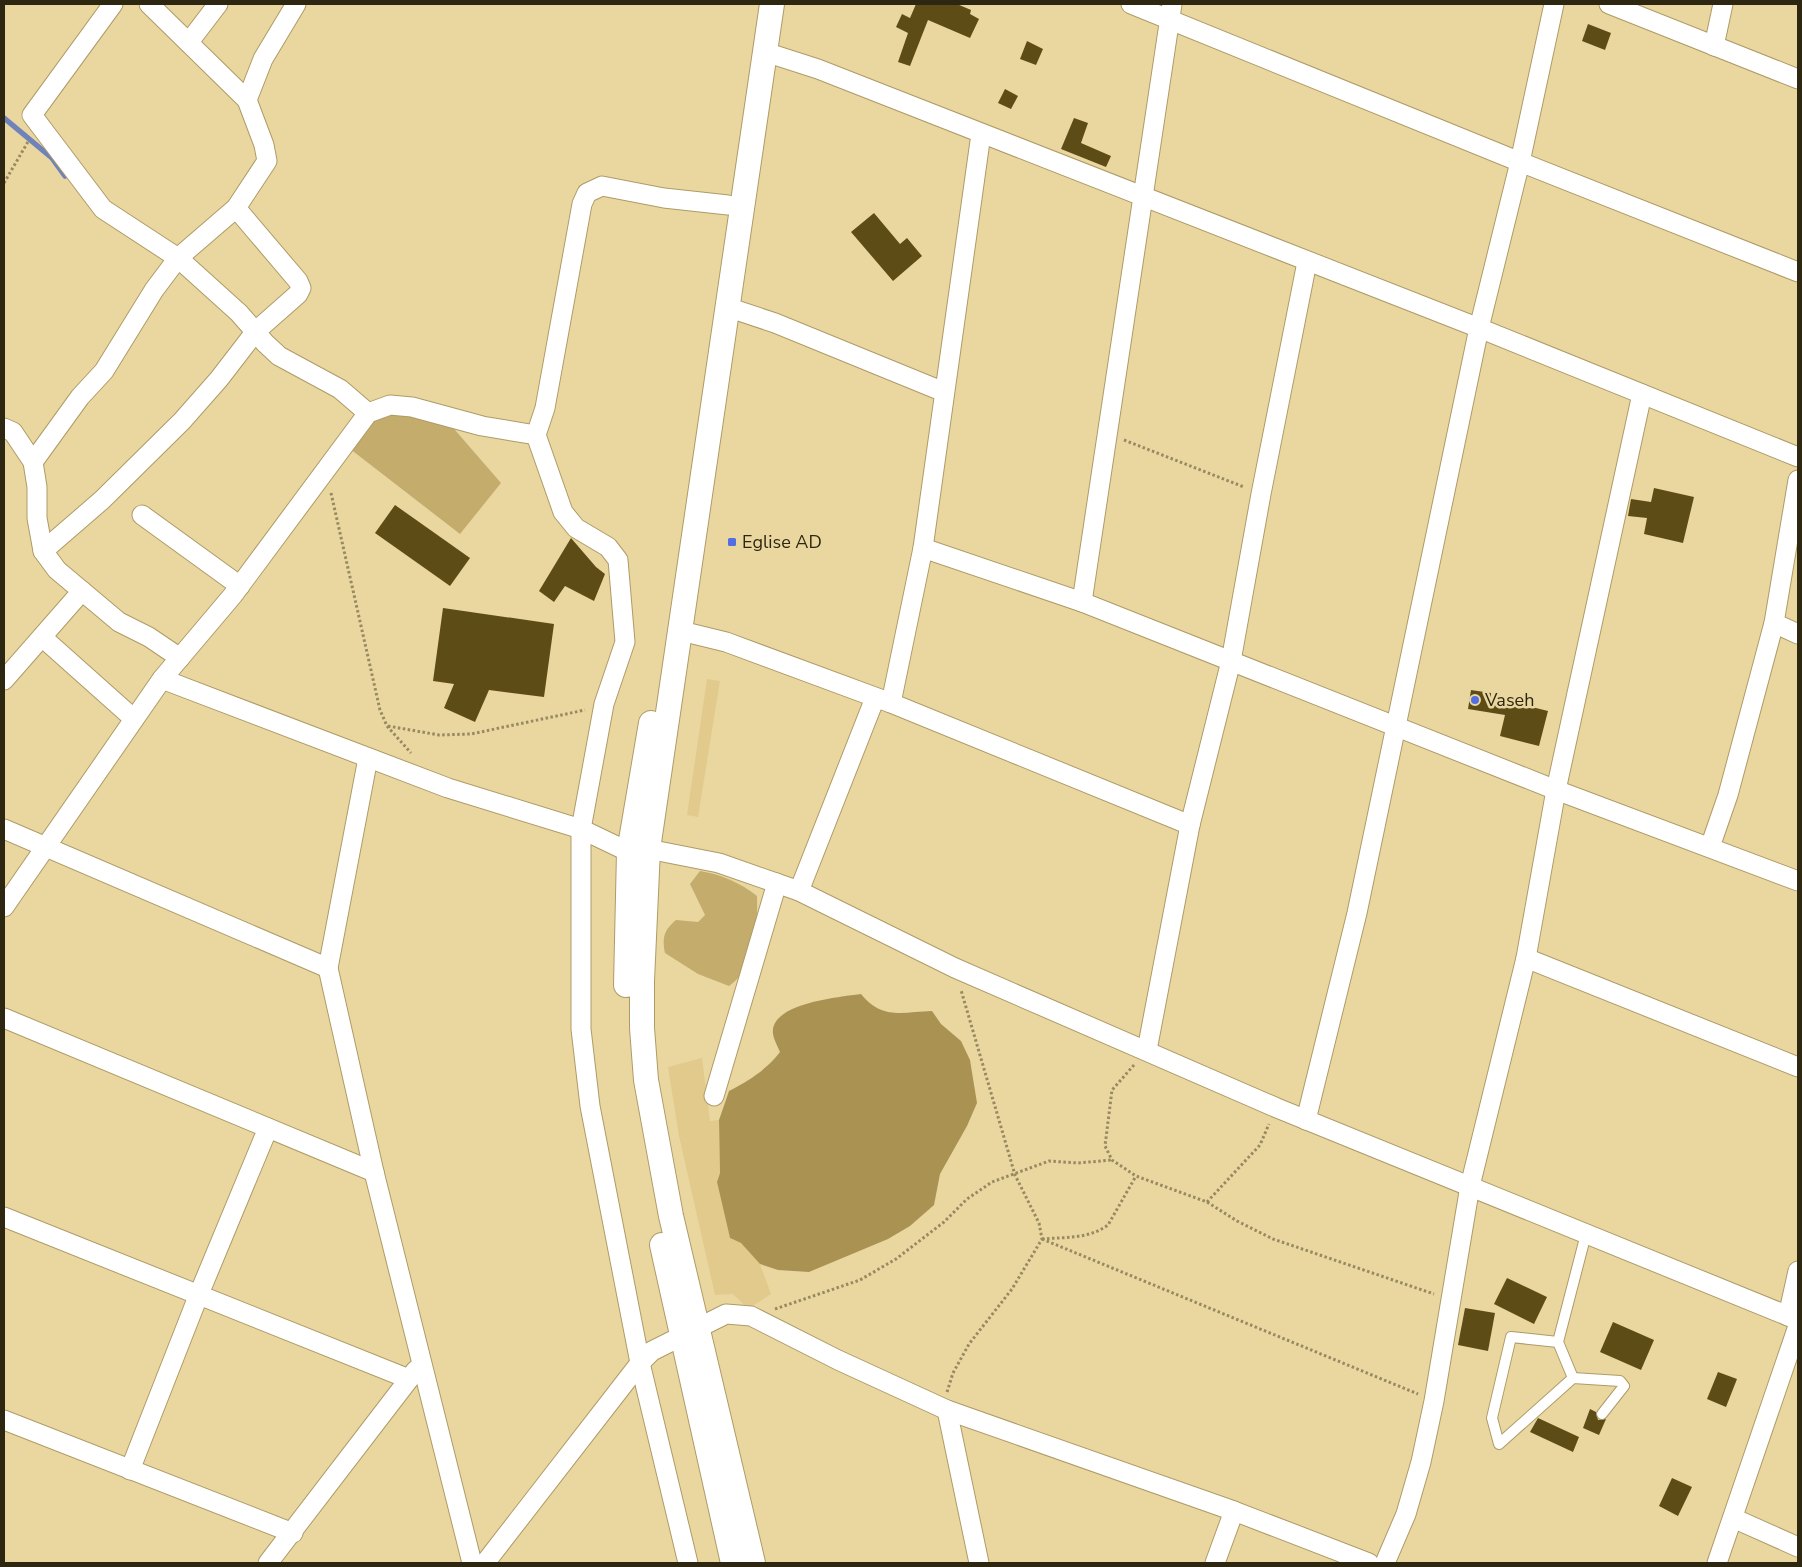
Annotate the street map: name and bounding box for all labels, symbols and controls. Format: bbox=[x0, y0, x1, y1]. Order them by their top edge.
place label: Eglise AD bbox=[742, 530, 822, 554]
marker: Eglise AD bbox=[726, 536, 738, 548]
place label: Vaseh bbox=[1484, 688, 1534, 712]
marker: Vaseh bbox=[1469, 694, 1481, 706]

